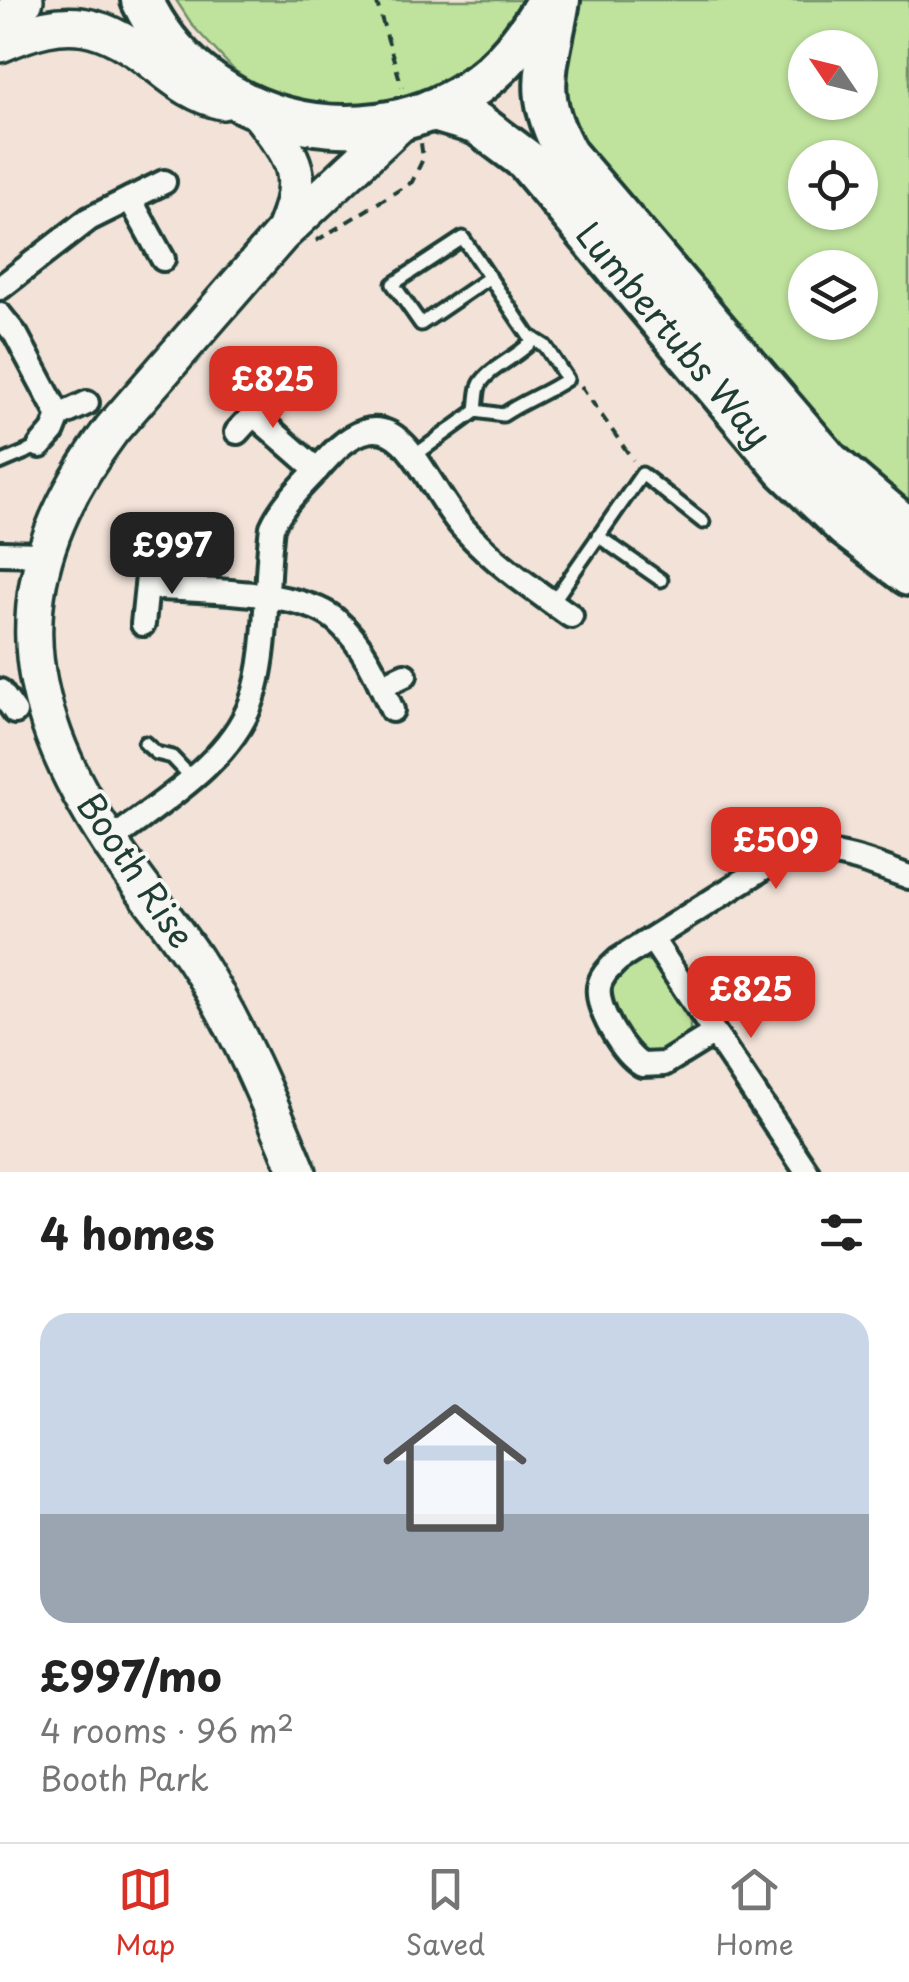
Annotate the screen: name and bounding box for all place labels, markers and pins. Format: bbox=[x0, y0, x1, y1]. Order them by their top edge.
pin: £825 bbox=[214, 346, 332, 431]
pin: £997 bbox=[113, 512, 231, 597]
pin: £509 bbox=[717, 807, 835, 892]
pin: £825 bbox=[692, 956, 810, 1041]

